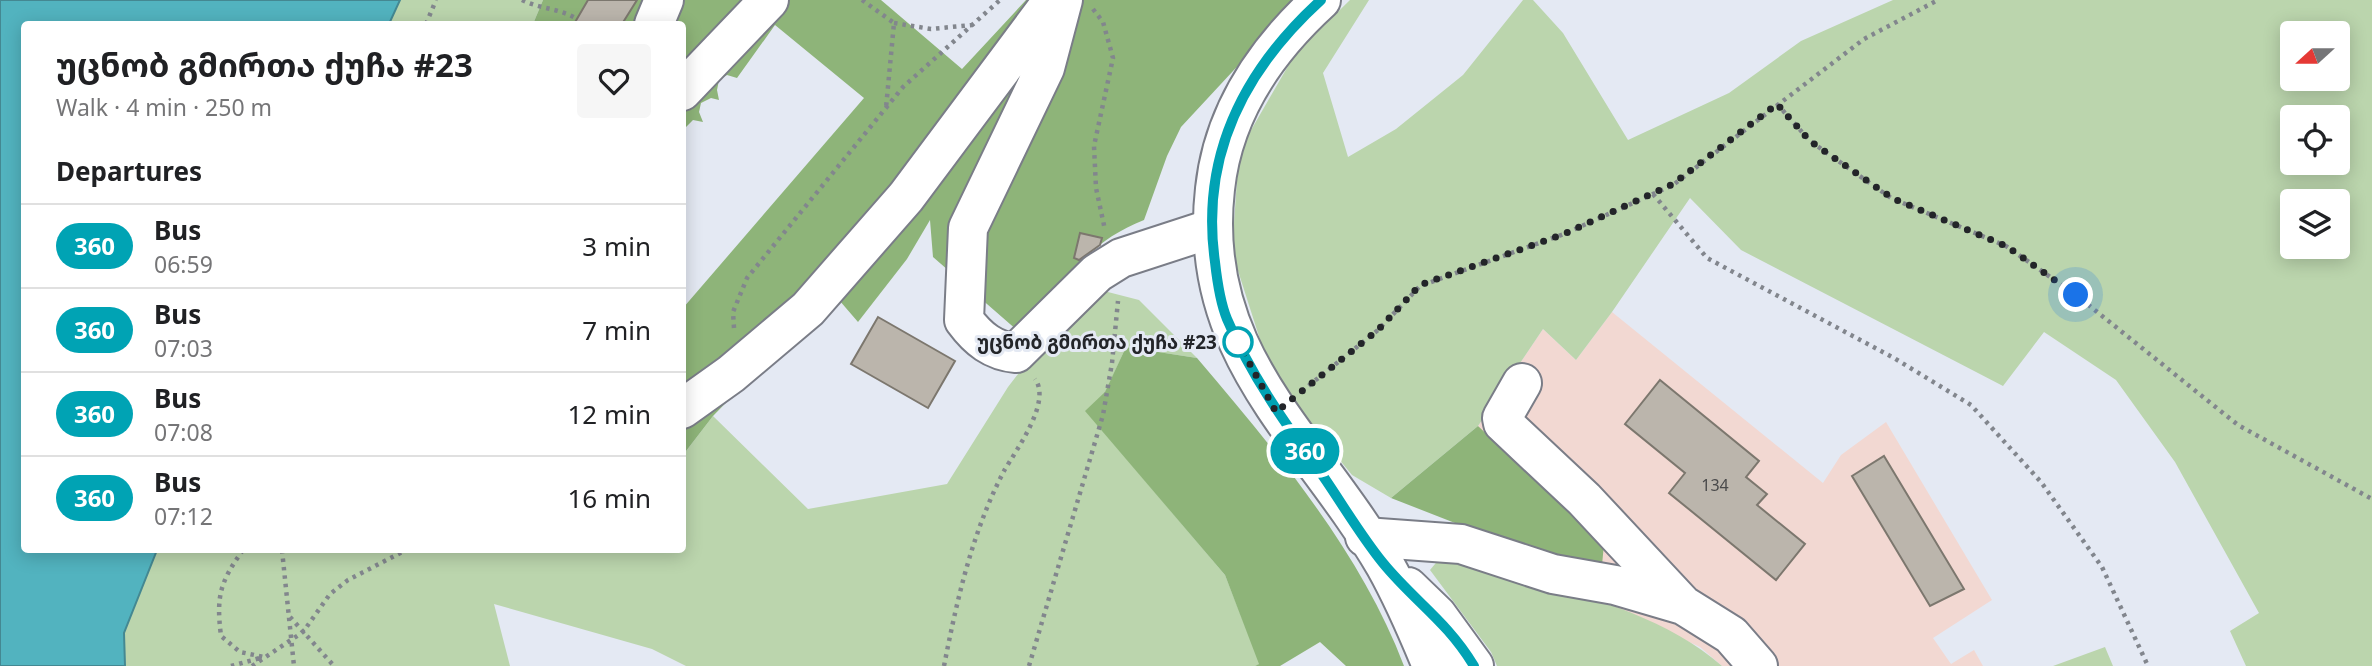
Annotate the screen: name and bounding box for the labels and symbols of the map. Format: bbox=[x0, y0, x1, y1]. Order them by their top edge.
north arrow bbox=[2280, 21, 2350, 91]
your location bbox=[2058, 277, 2093, 312]
marker: უცნობ გმირთა ქუჩა #23 bbox=[1223, 327, 1253, 357]
place label: უცნობ გმირთა ქუჩა #23 bbox=[977, 329, 1217, 355]
line badge: 360 bbox=[1265, 428, 1345, 474]
house number: 134 bbox=[1701, 474, 1729, 496]

